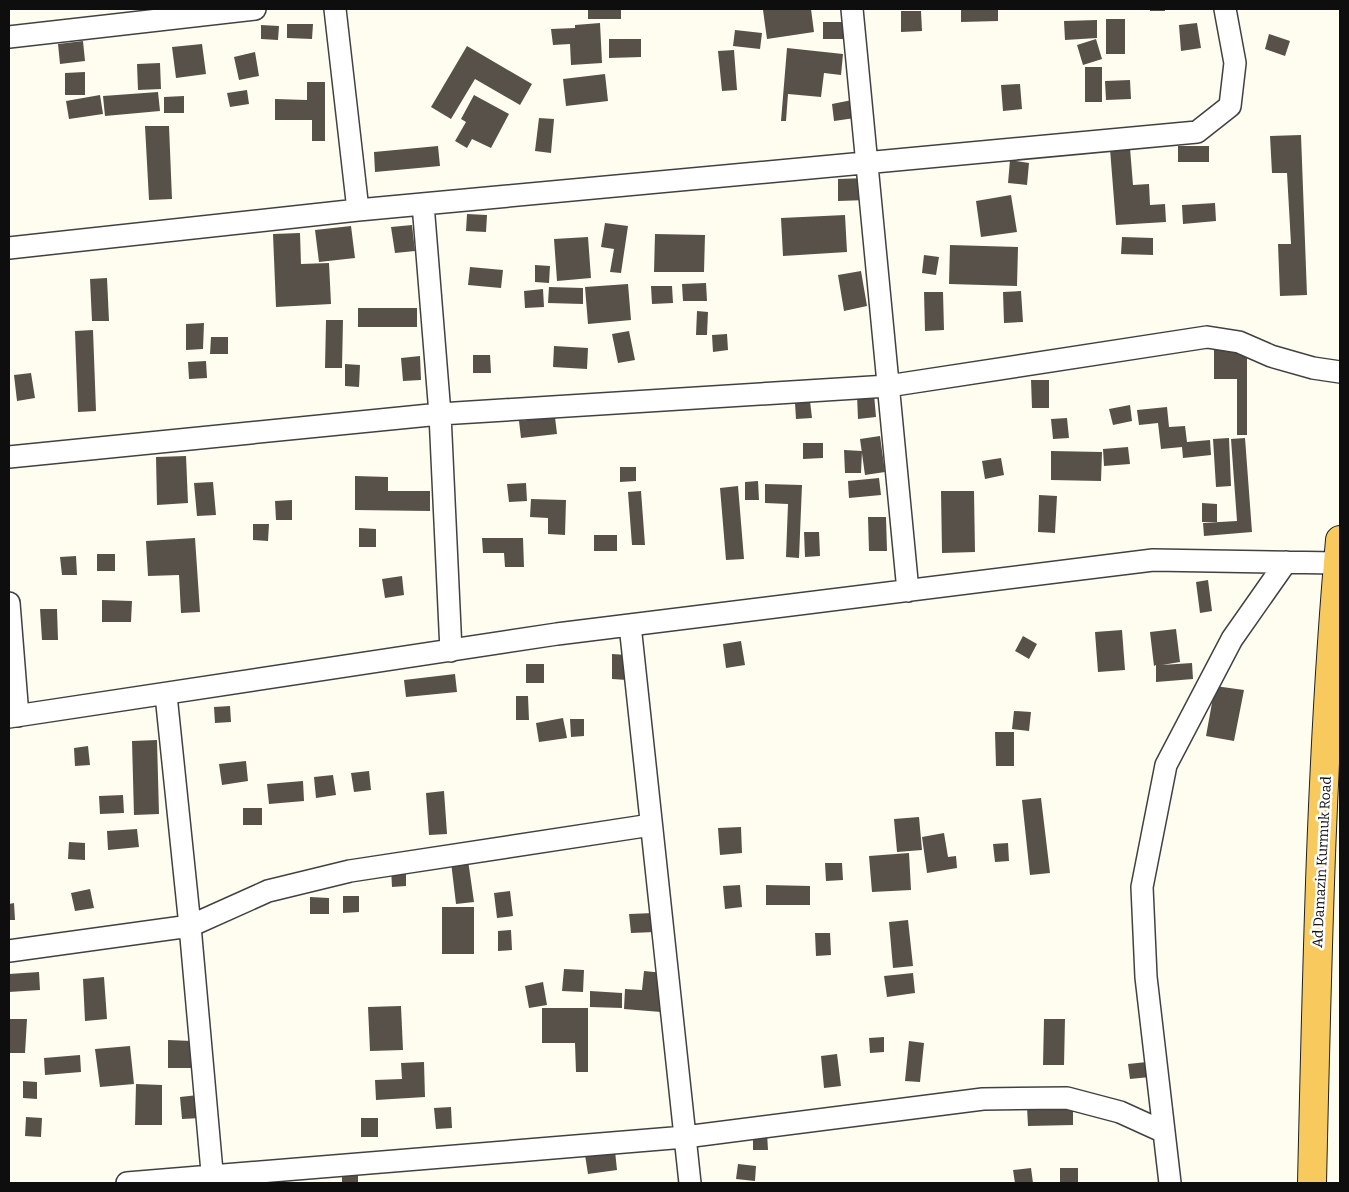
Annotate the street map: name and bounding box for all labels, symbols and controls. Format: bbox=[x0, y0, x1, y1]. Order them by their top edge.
street label: Ad Damazin Kurmuk Road bbox=[1309, 776, 1335, 948]

